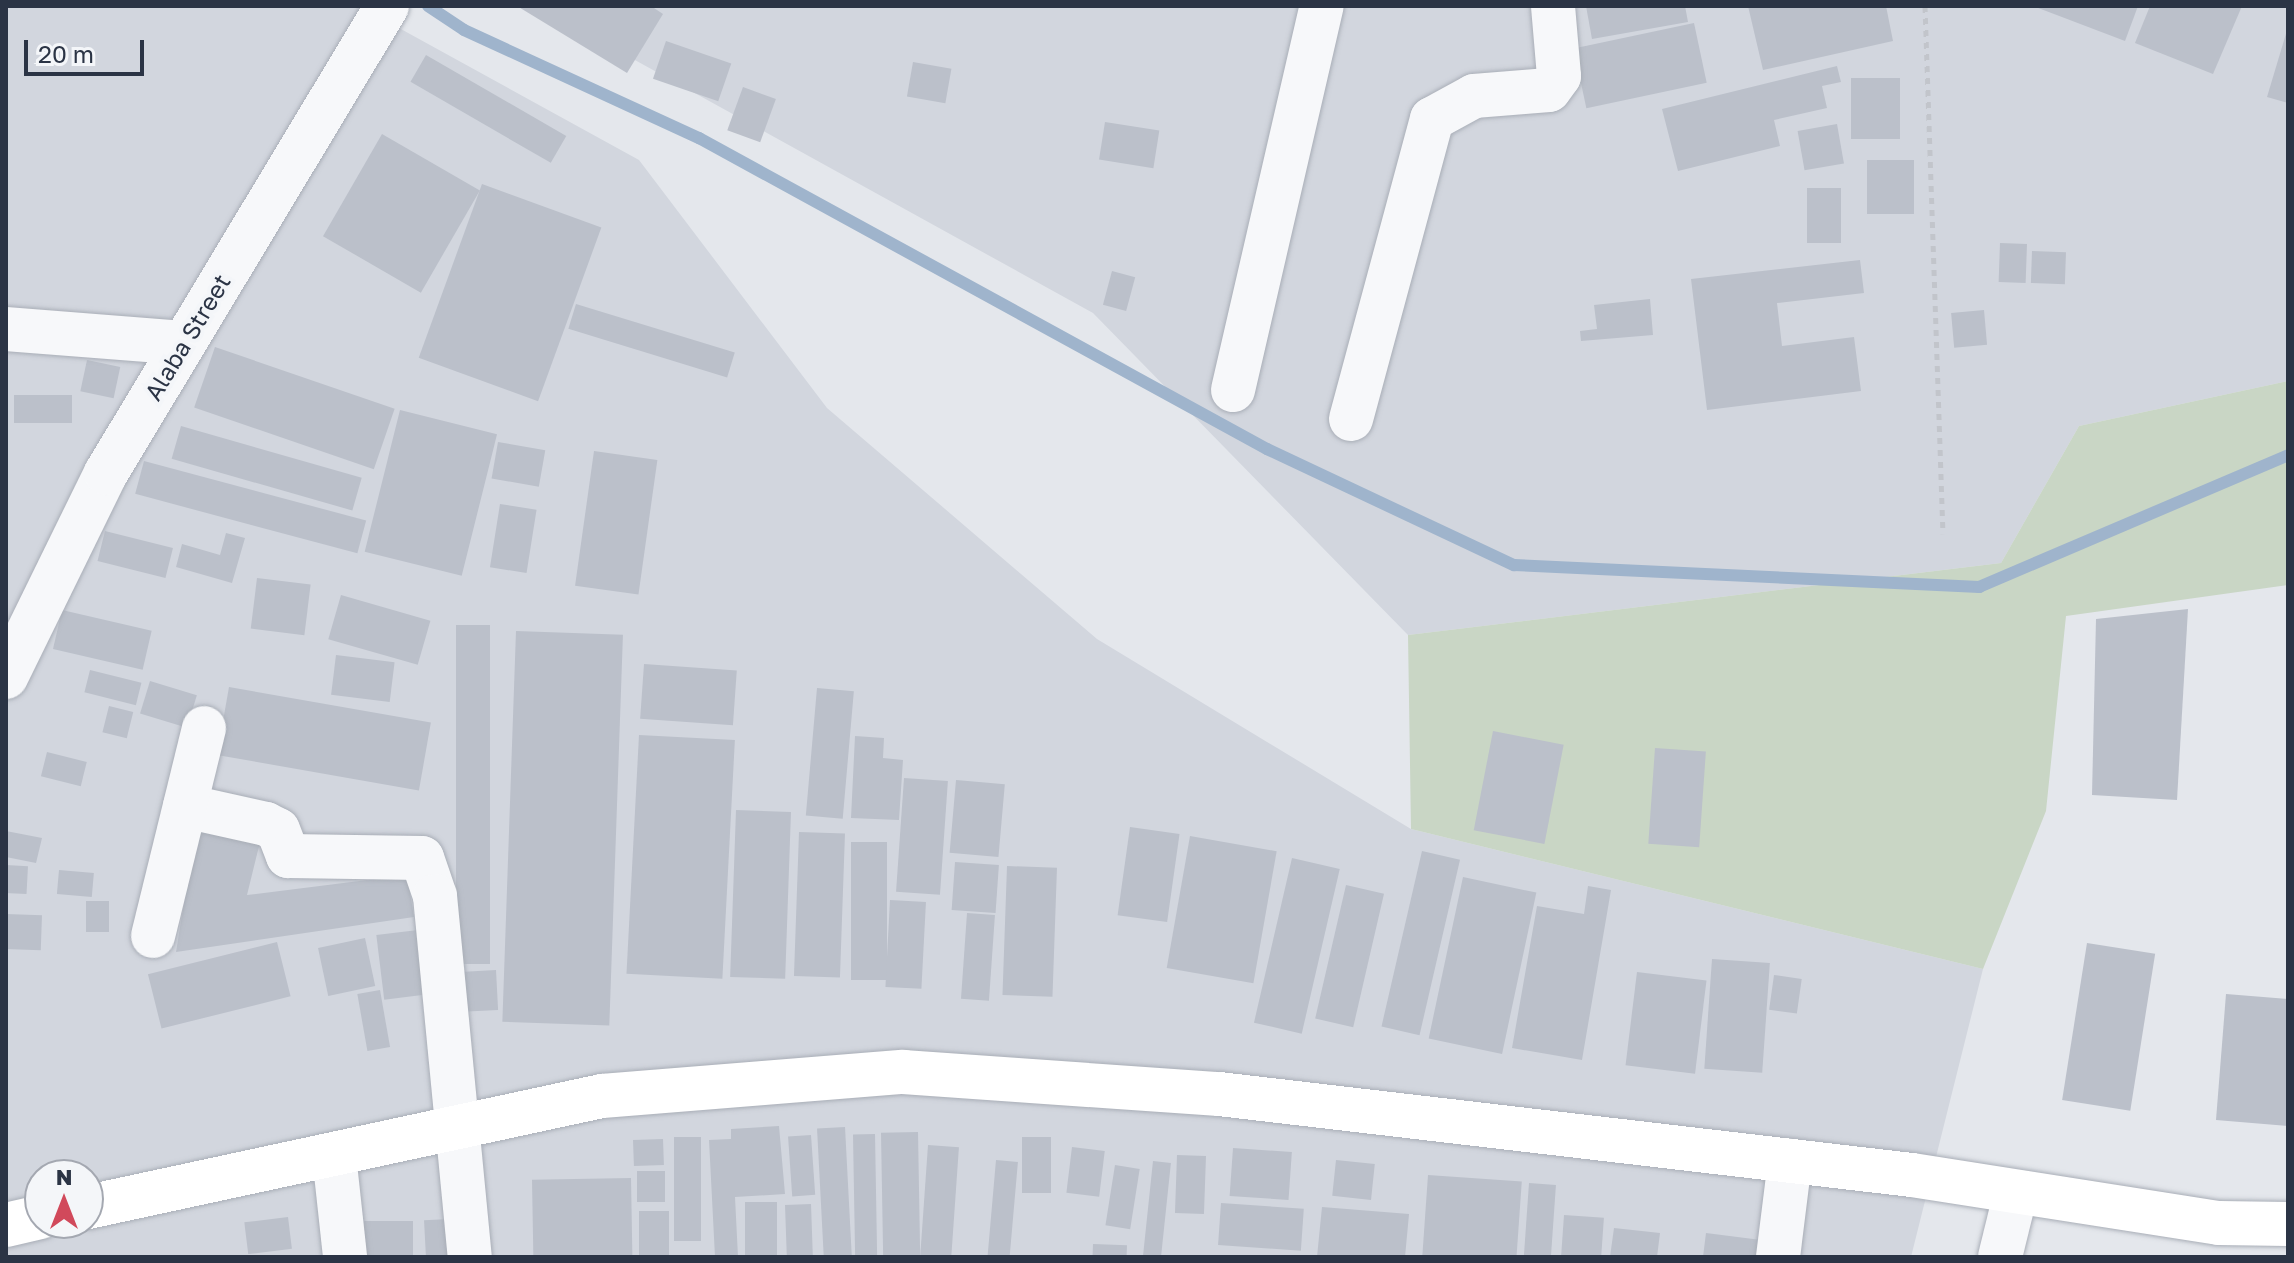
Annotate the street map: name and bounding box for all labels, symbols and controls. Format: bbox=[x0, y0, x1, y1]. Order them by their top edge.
scale bar bbox=[28, 24, 148, 74]
text: 20 m bbox=[38, 39, 94, 68]
street label: Alaba Street bbox=[138, 269, 236, 405]
north arrow bbox=[24, 1159, 104, 1239]
text: N bbox=[56, 1163, 72, 1190]

